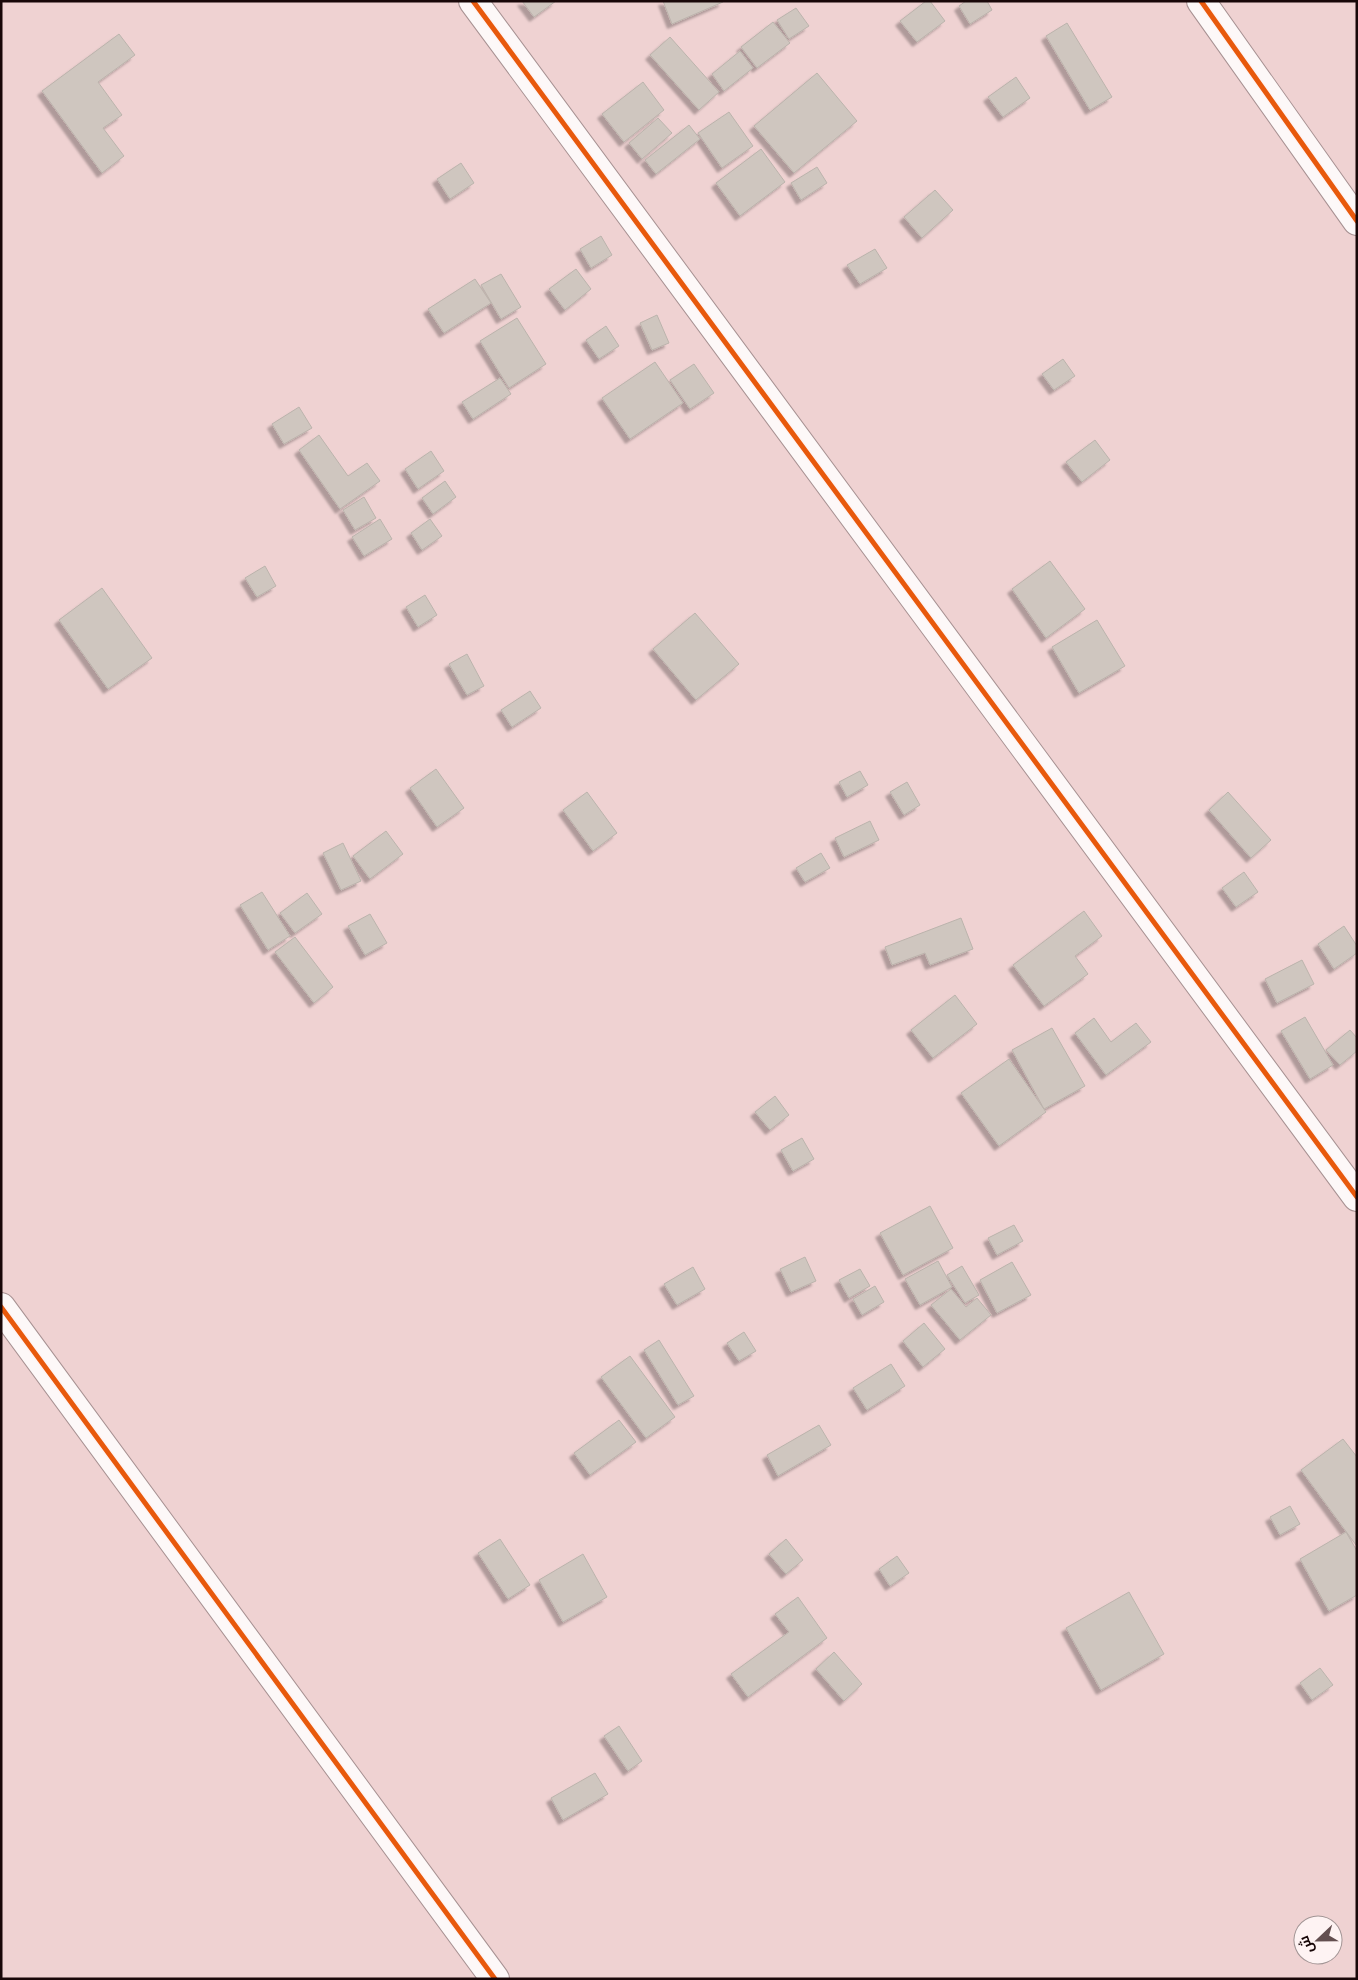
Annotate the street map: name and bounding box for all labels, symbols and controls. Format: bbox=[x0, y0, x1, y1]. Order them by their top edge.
north arrow bbox=[1293, 1915, 1343, 1965]
text: ش bbox=[1294, 1932, 1320, 1957]

